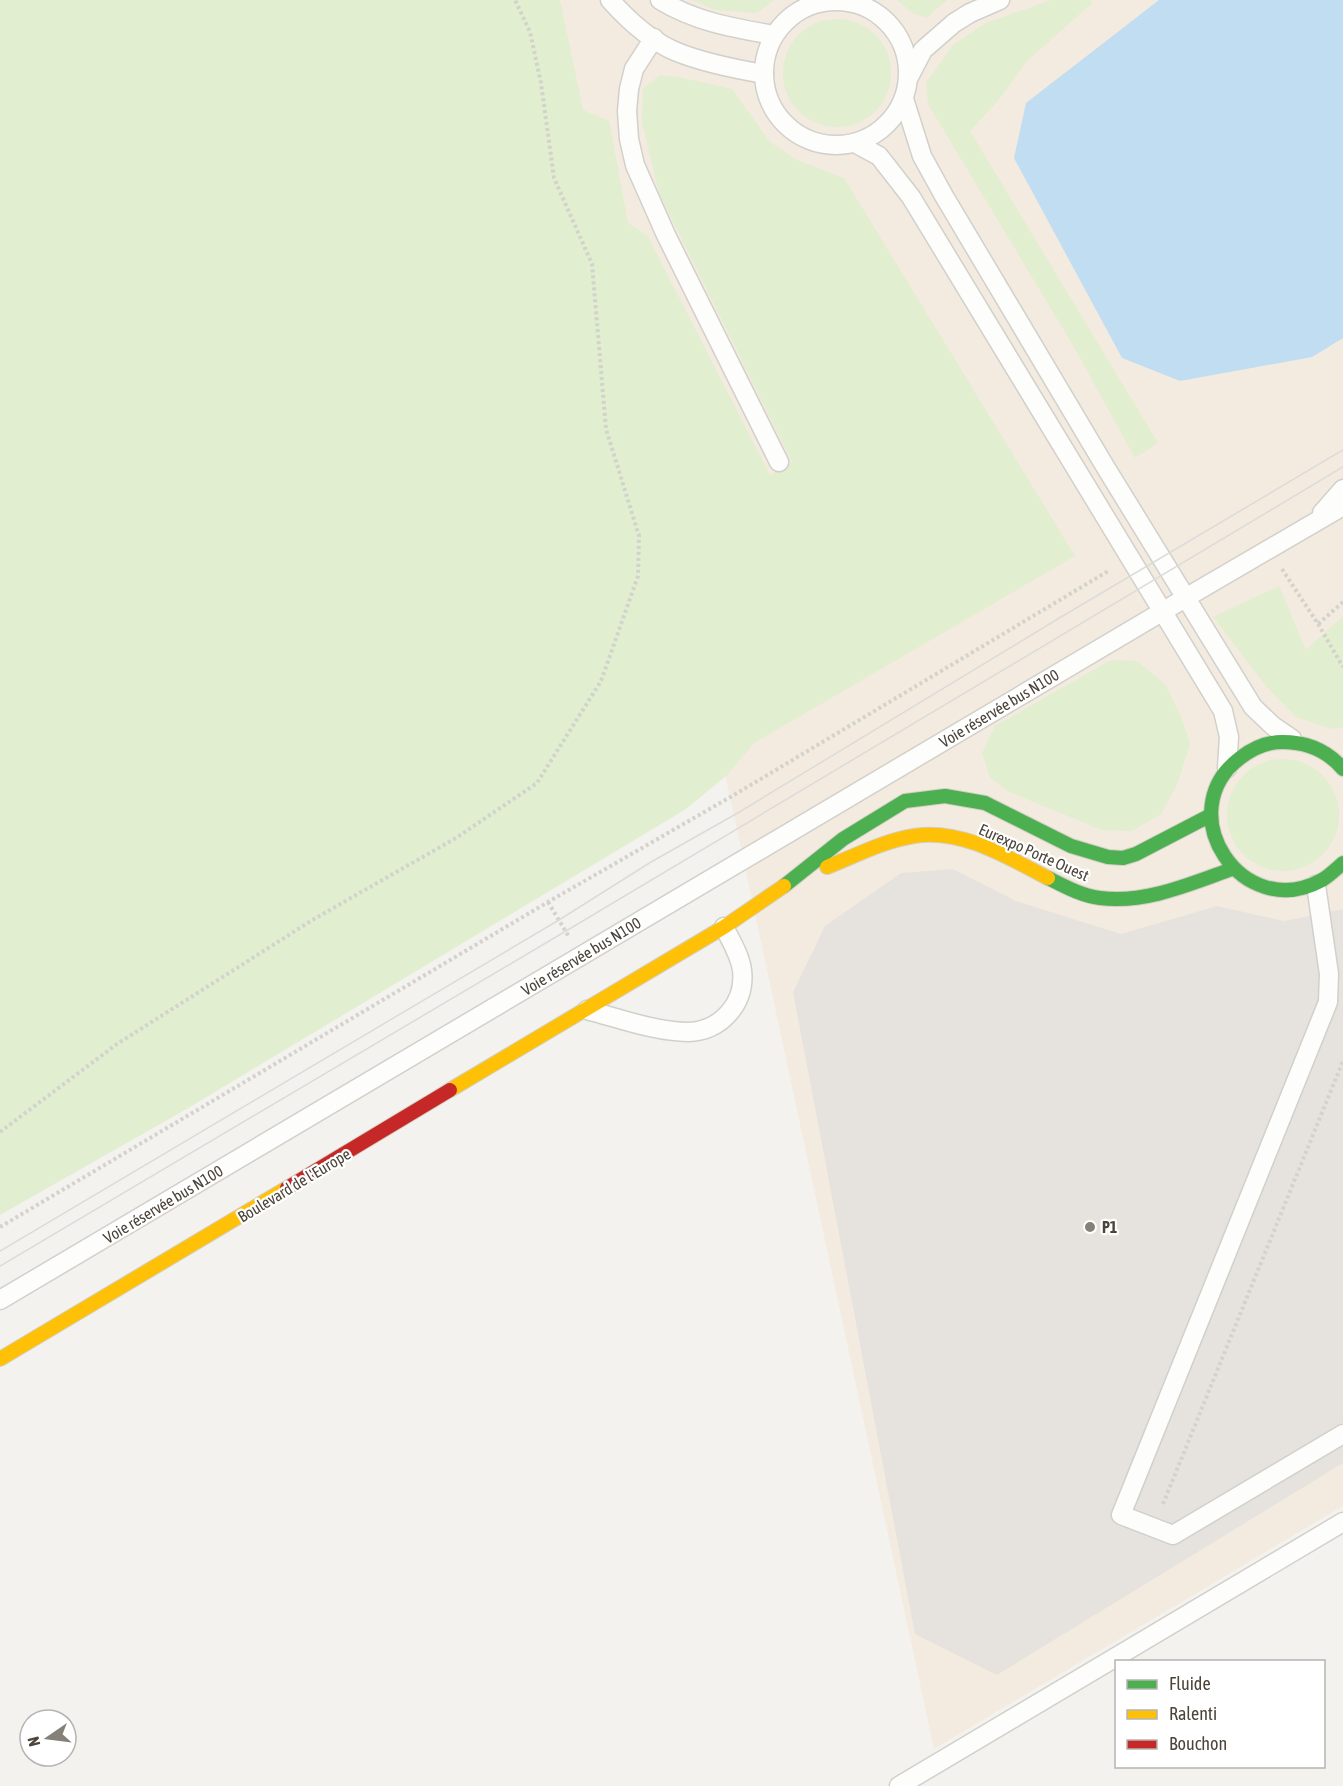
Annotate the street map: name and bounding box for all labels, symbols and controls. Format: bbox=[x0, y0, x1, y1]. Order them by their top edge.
street label: Voie réservée bus N100 bbox=[936, 665, 1062, 751]
street label: Eurexpo Porte Ouest bbox=[976, 820, 1092, 885]
street label: Voie réservée bus N100 bbox=[518, 913, 644, 999]
street label: Boulevard de l'Europe bbox=[235, 1144, 354, 1227]
street label: Voie réservée bus N100 bbox=[100, 1161, 226, 1247]
place label: P1 bbox=[1102, 1218, 1118, 1236]
marker: P1 bbox=[1083, 1220, 1097, 1234]
legend bbox=[1115, 1660, 1325, 1768]
text: Fluide bbox=[1169, 1673, 1211, 1694]
text: Ralenti bbox=[1169, 1703, 1217, 1724]
north arrow bbox=[18, 1708, 78, 1768]
text: Bouchon bbox=[1169, 1733, 1227, 1754]
text: N bbox=[24, 1735, 43, 1748]

